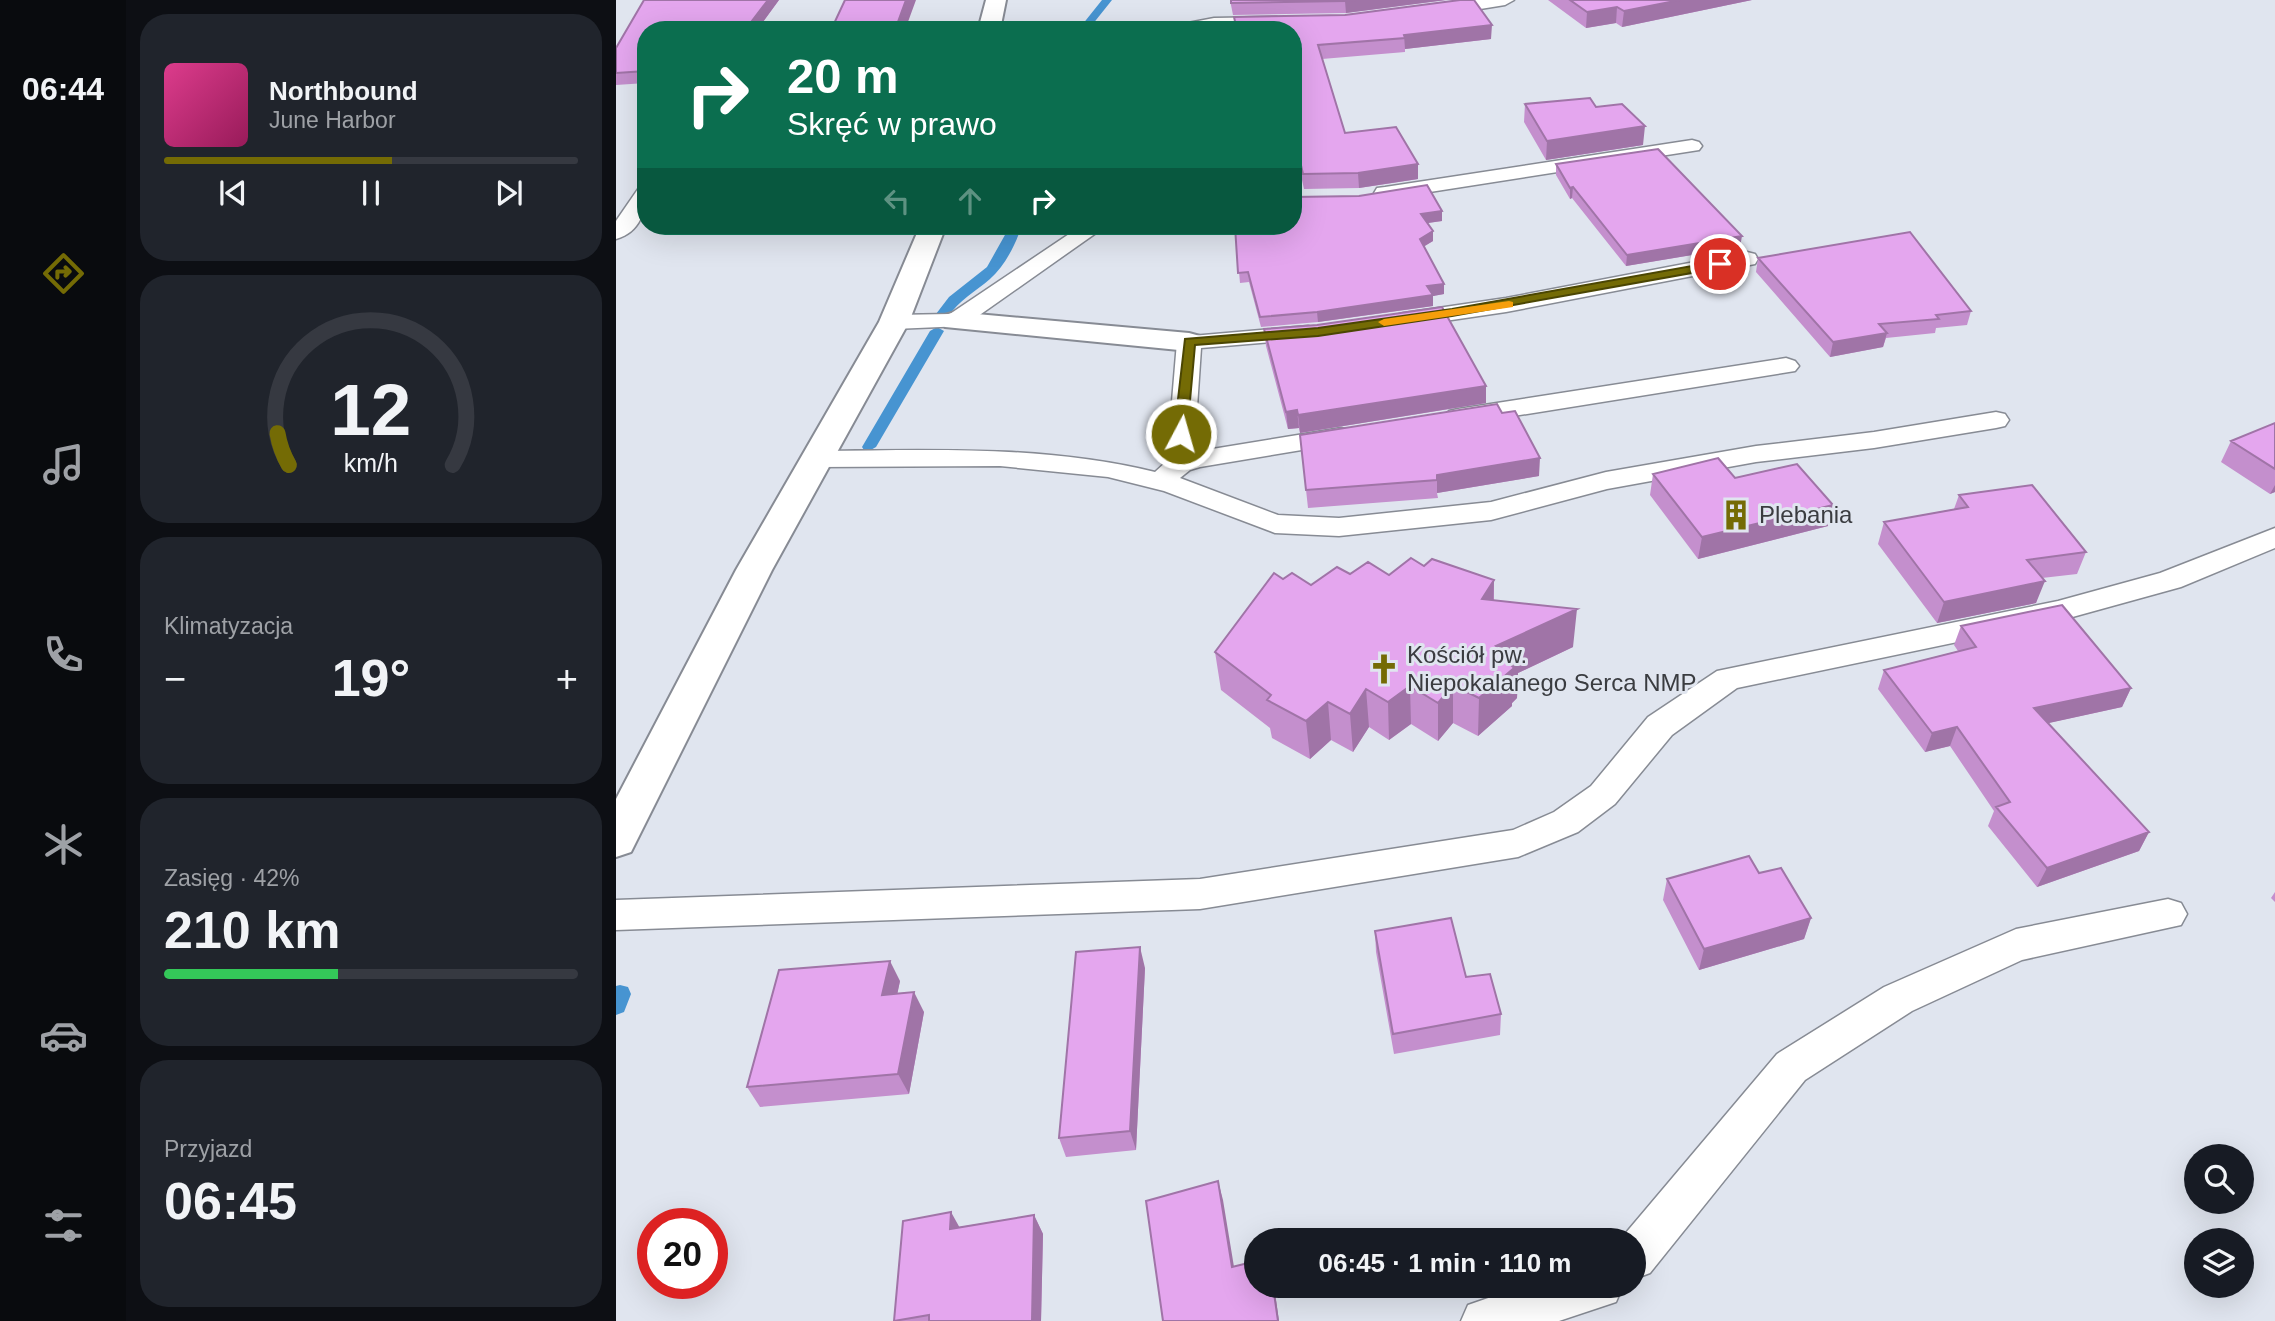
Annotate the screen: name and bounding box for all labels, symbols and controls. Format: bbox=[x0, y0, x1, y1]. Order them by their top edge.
icon: right bbox=[672, 49, 763, 140]
text: 20 m bbox=[787, 49, 899, 103]
text: 06:44 bbox=[22, 71, 104, 107]
text: Northbound bbox=[269, 76, 418, 106]
text: Skręć w prawo bbox=[787, 106, 997, 142]
text: June Harbor bbox=[269, 107, 396, 133]
icon: previous bbox=[214, 174, 252, 212]
icon: pause bbox=[352, 174, 390, 212]
icon: next bbox=[490, 174, 528, 212]
icon: left bbox=[878, 182, 916, 220]
icon: ahead bbox=[951, 182, 989, 220]
icon: right bbox=[1024, 182, 1062, 220]
pin bbox=[1690, 234, 1750, 294]
icon: arrive bbox=[1701, 245, 1739, 283]
icon: directions bbox=[39, 249, 88, 298]
text: 12 bbox=[331, 370, 411, 451]
position arrow bbox=[1144, 397, 1218, 471]
icon: music bbox=[39, 440, 88, 489]
text: km/h bbox=[344, 449, 398, 477]
building icon: Plebania bbox=[1719, 498, 1753, 532]
place label: Plebania bbox=[1759, 501, 1853, 528]
text: Klimatyzacja bbox=[164, 613, 293, 639]
icon: phone bbox=[39, 630, 88, 679]
place label: Kościół pw. Niepokalanego Serca NMP bbox=[1407, 641, 1697, 696]
text: 19° bbox=[332, 649, 410, 707]
church icon: Kościół pw. Niepokalanego Serca NMP bbox=[1367, 652, 1401, 686]
text: − bbox=[164, 658, 186, 700]
text: + bbox=[556, 658, 578, 700]
icon: climate bbox=[39, 820, 88, 869]
text: Zasięg · 42% bbox=[164, 865, 300, 891]
text: 210 km bbox=[164, 901, 340, 959]
icon: car bbox=[39, 1011, 88, 1060]
text: Przyjazd bbox=[164, 1136, 252, 1162]
map controls bbox=[2184, 1144, 2254, 1298]
button: search bbox=[2184, 1144, 2254, 1214]
text: 06:45 bbox=[164, 1172, 297, 1230]
icon: filters bbox=[39, 1201, 88, 1250]
speed limit sign: 20 bbox=[637, 1208, 728, 1299]
button: layers bbox=[2184, 1228, 2254, 1298]
text: 06:45 · 1 min · 110 m bbox=[1319, 1248, 1571, 1278]

